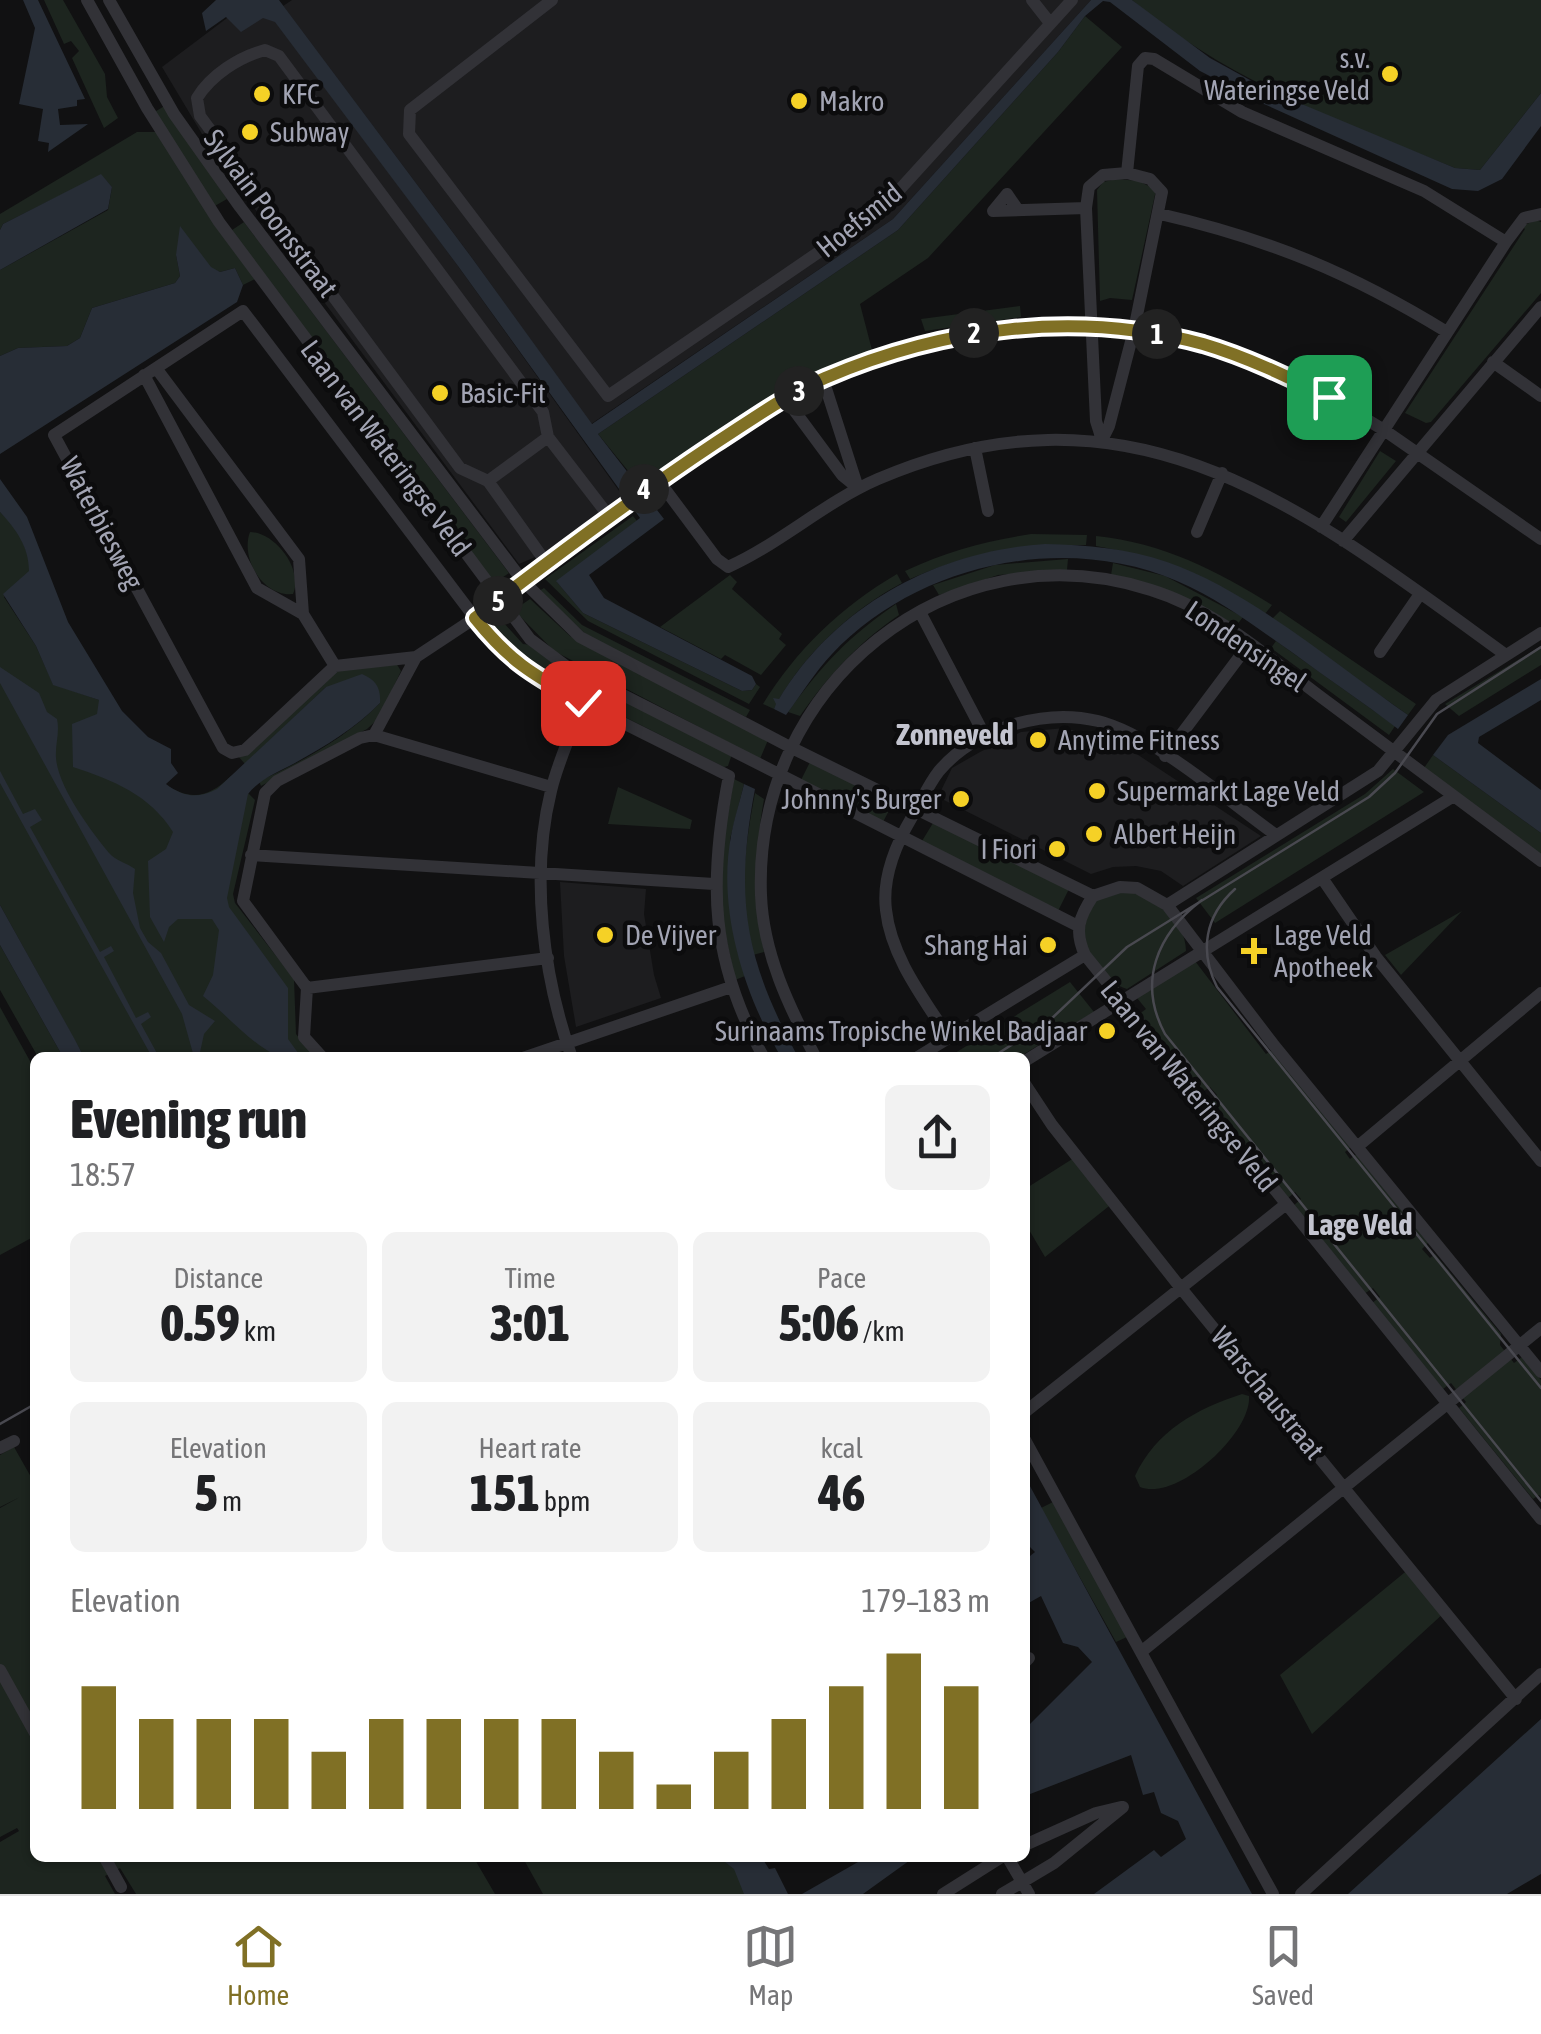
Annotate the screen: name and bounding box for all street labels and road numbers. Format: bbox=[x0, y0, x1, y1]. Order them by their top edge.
street label: Sylvain Poonsstraat bbox=[198, 123, 344, 303]
street label: Hoefsmid bbox=[810, 176, 908, 264]
street label: Laan van Wateringse Veld bbox=[294, 334, 478, 562]
street label: Waterbiesweg bbox=[54, 452, 150, 594]
street label: Londensingel bbox=[1180, 594, 1313, 698]
street label: Laan van Wateringse Veld bbox=[1094, 974, 1284, 1198]
street label: Warschaustraat bbox=[1205, 1320, 1331, 1466]

